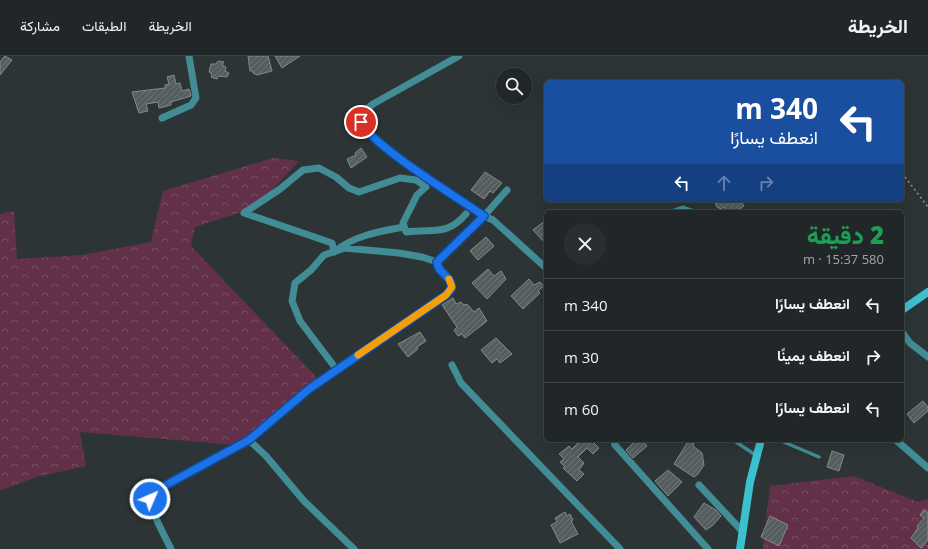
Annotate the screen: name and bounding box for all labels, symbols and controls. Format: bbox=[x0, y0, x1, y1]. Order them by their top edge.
text: الخريطة bbox=[848, 13, 908, 39]
text: مشاركة bbox=[20, 16, 60, 35]
text: الطبقات bbox=[82, 16, 126, 35]
text: الخريطة bbox=[148, 16, 192, 35]
map controls bbox=[496, 68, 532, 104]
button: search bbox=[496, 68, 532, 104]
text: 340 m bbox=[735, 89, 818, 127]
icon: left bbox=[832, 96, 884, 148]
pin bbox=[344, 105, 378, 139]
icon: arrive bbox=[350, 111, 372, 133]
text: انعطف يسارًا bbox=[730, 125, 818, 149]
icon: left bbox=[671, 172, 693, 194]
icon: ahead bbox=[713, 172, 735, 194]
icon: right bbox=[755, 172, 777, 194]
text: 2 دقيقة bbox=[807, 218, 884, 251]
button: close bbox=[564, 223, 606, 265]
text: 580 m · 15:37 bbox=[803, 250, 884, 268]
text: انعطف يسارًا bbox=[775, 293, 850, 313]
icon: left bbox=[862, 294, 884, 316]
text: 340 m bbox=[564, 295, 608, 315]
text: انعطف يمينًا bbox=[777, 345, 850, 365]
icon: right bbox=[862, 346, 884, 368]
text: 30 m bbox=[564, 347, 599, 367]
text: انعطف يسارًا bbox=[775, 397, 850, 417]
icon: left bbox=[862, 398, 884, 420]
text: 60 m bbox=[564, 399, 599, 419]
position arrow bbox=[129, 478, 171, 520]

